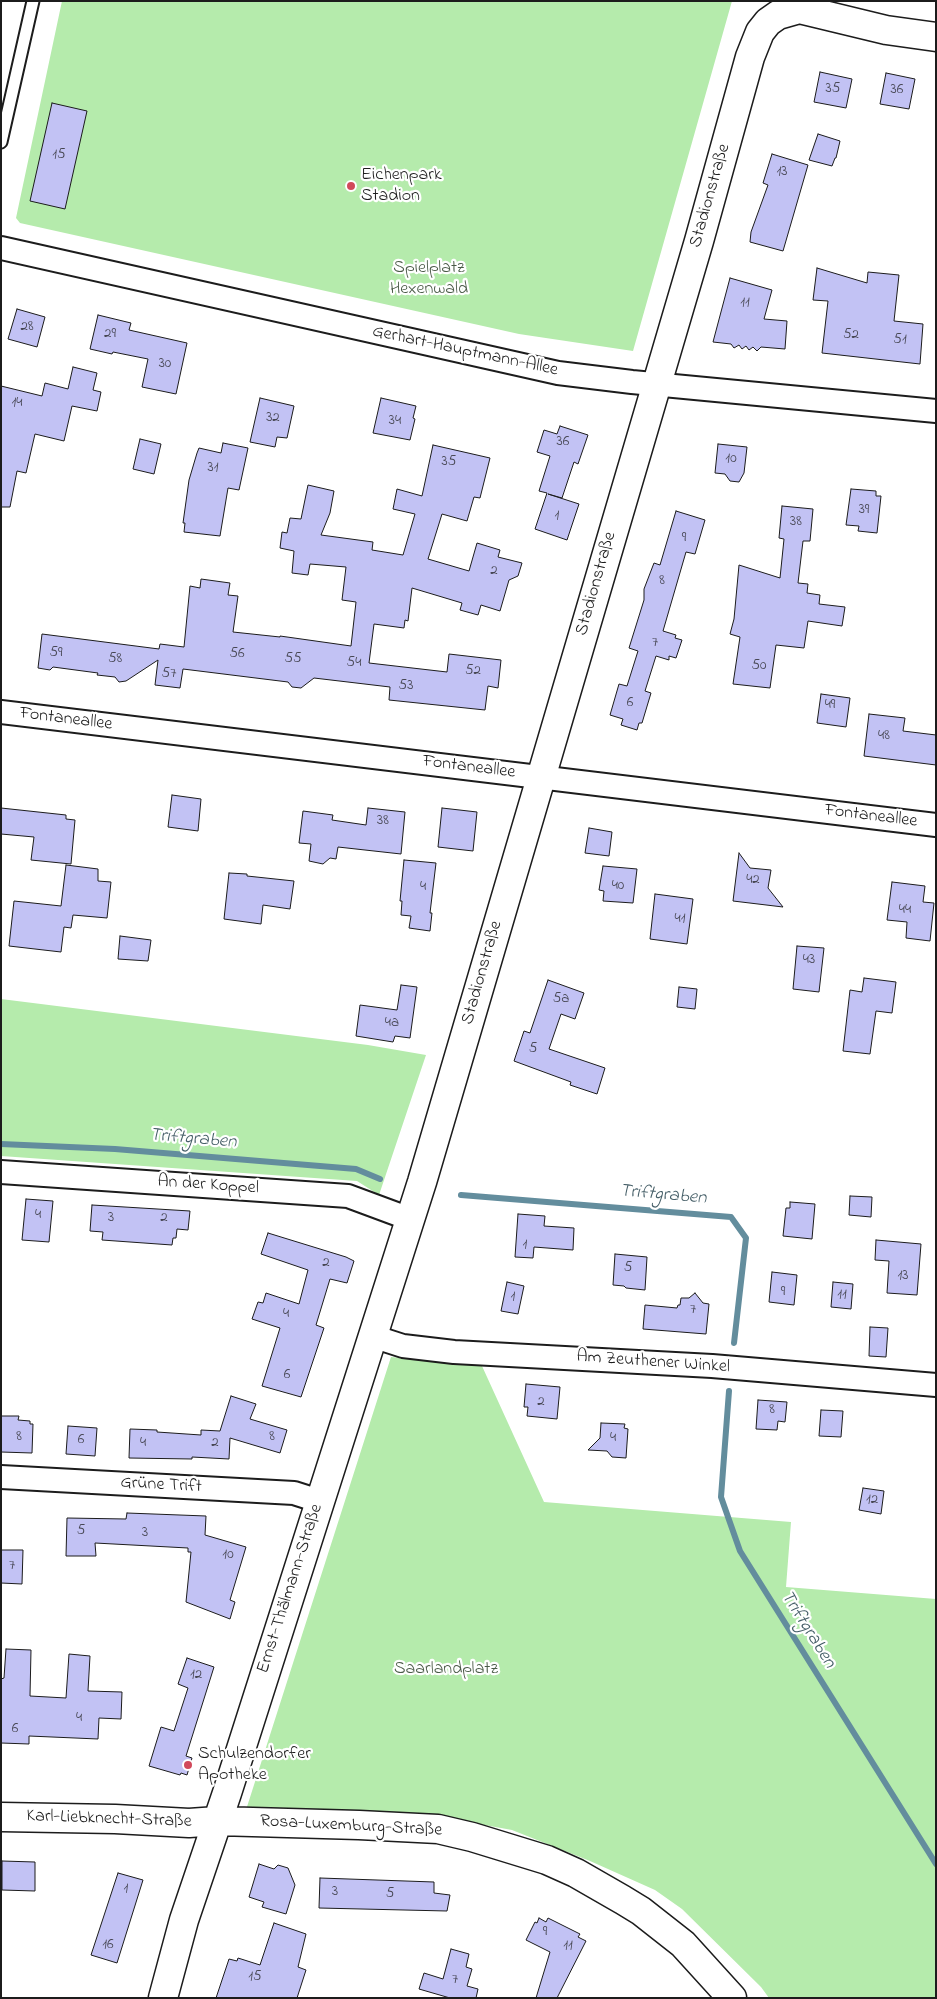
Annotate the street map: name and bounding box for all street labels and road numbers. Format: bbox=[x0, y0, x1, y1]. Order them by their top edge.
street label: Stadionstraße bbox=[686, 142, 736, 250]
street label: Gerhart-Hauptmann-Allee bbox=[370, 322, 560, 382]
street label: Stadionstraße bbox=[572, 530, 622, 638]
street label: Fontaneallee bbox=[19, 704, 113, 736]
street label: Fontaneallee bbox=[422, 752, 516, 784]
street label: Fontaneallee bbox=[824, 801, 918, 833]
street label: Stadionstraße bbox=[458, 919, 508, 1027]
street label: An der Koppel bbox=[157, 1172, 259, 1200]
street label: Am Zeuthener Winkel bbox=[576, 1347, 730, 1379]
street label: Grüne Trift bbox=[120, 1473, 202, 1499]
street label: Ernst-Thälmann-Straße bbox=[253, 1502, 329, 1676]
street label: Karl-Liebknecht-Straße bbox=[26, 1806, 192, 1834]
street label: Rosa-Luxemburg-Straße bbox=[259, 1811, 443, 1843]

